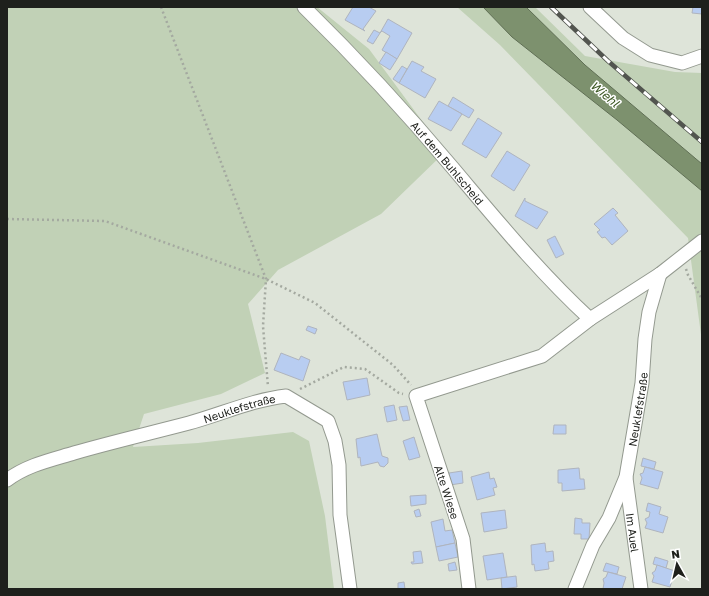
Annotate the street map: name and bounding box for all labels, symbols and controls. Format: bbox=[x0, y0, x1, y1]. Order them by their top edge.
water label: Wiehl bbox=[588, 78, 623, 111]
street label: Auf dem Buhlscheid bbox=[409, 118, 487, 207]
street label: Neuklefstraße bbox=[625, 372, 649, 447]
street label: Neuklefstraße bbox=[202, 391, 276, 425]
street label: Alte Wiese bbox=[432, 463, 462, 521]
street label: Im Auel bbox=[624, 512, 643, 554]
north arrow bbox=[657, 544, 697, 584]
text: N bbox=[670, 547, 681, 561]

